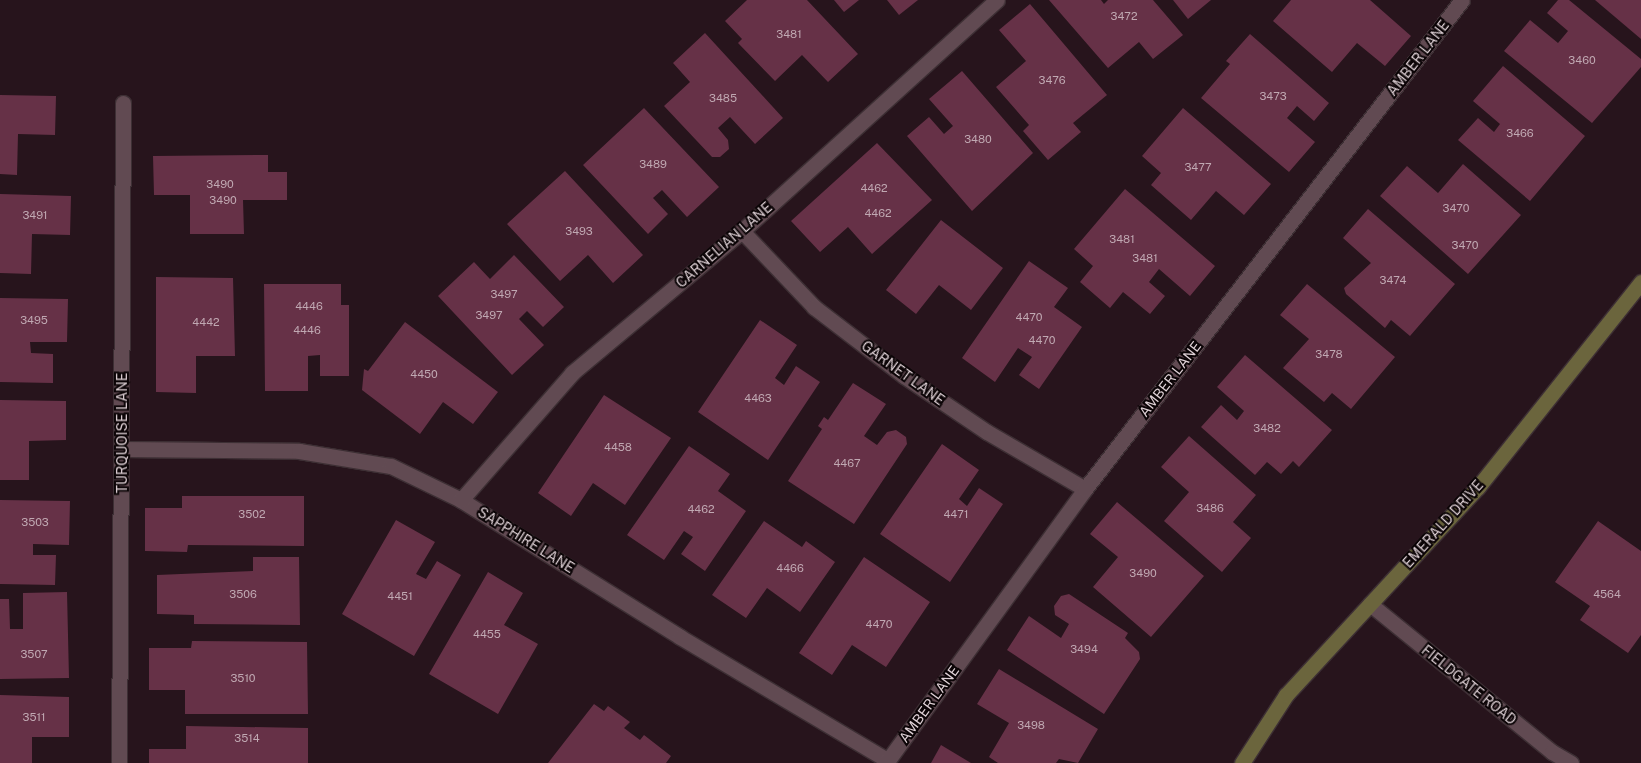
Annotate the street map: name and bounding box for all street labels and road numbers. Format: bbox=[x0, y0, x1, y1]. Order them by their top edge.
street label: AMBER LANE bbox=[1383, 17, 1453, 99]
street label: CARNELIAN LANE bbox=[673, 199, 775, 291]
street label: GARNET LANE bbox=[858, 337, 948, 409]
street label: AMBER LANE bbox=[1135, 338, 1205, 420]
street label: TURQUOISE LANE bbox=[114, 373, 130, 493]
street label: EMERALD DRIVE bbox=[1399, 477, 1487, 571]
street label: SAPPHIRE LANE bbox=[475, 504, 577, 576]
street label: FIELDGATE ROAD bbox=[1418, 642, 1520, 728]
street label: AMBER LANE bbox=[895, 662, 963, 746]

